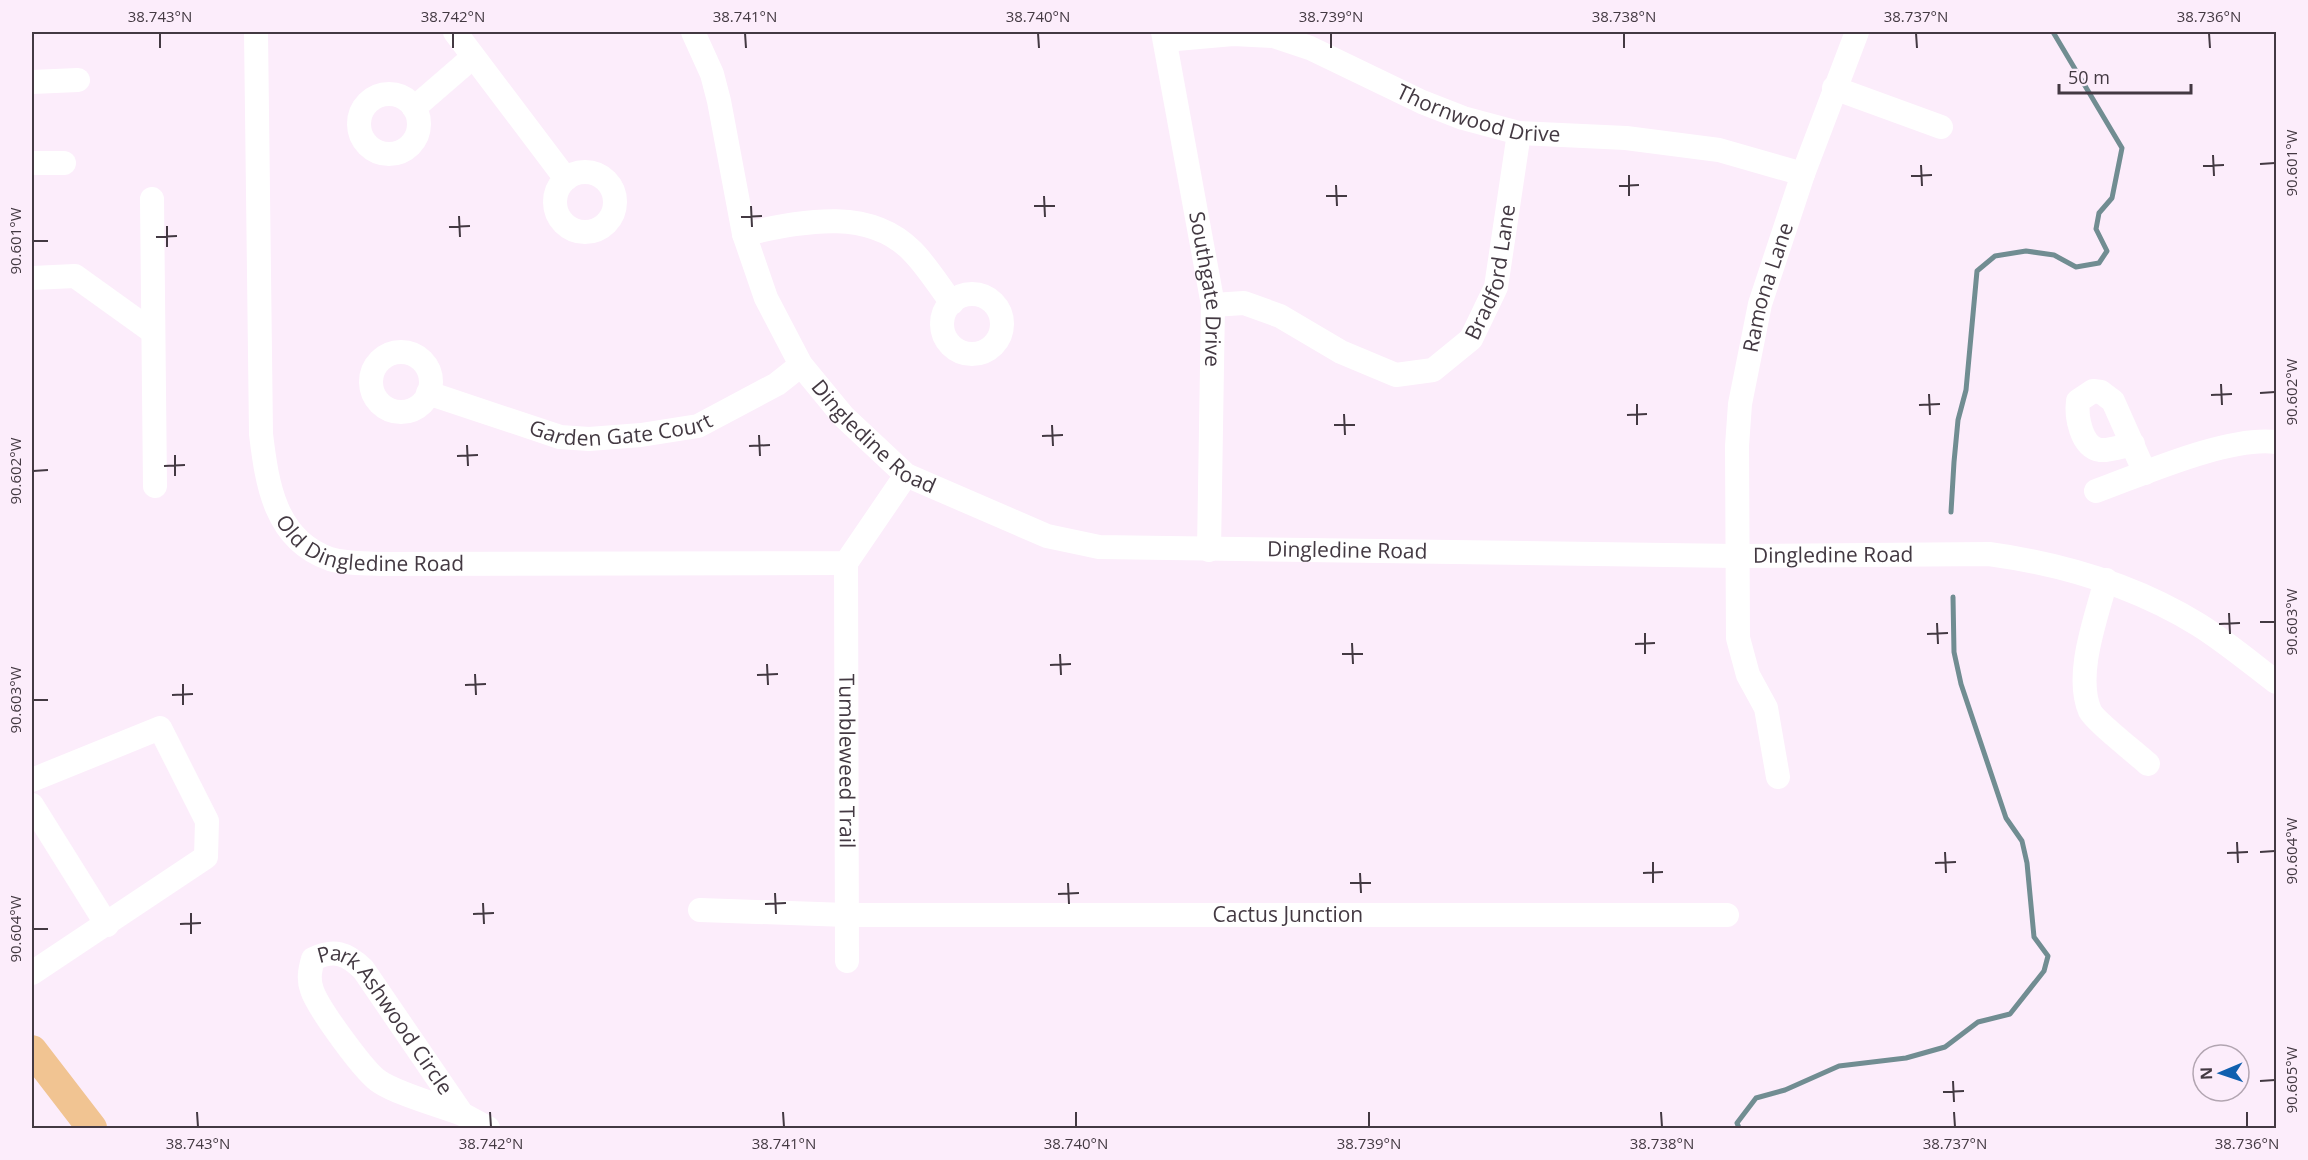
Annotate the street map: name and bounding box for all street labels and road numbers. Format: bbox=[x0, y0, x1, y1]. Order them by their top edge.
street label: Thornwood Drive bbox=[1392, 77, 1561, 148]
street label: Bradford Lane bbox=[1458, 202, 1521, 344]
street label: Southgate Drive bbox=[1183, 209, 1229, 367]
street label: Ramona Lane bbox=[1736, 219, 1799, 355]
street label: Dingledine Road bbox=[806, 373, 941, 499]
street label: Garden Gate Court bbox=[526, 406, 717, 452]
street label: Old Dingledine Road bbox=[270, 509, 464, 577]
street label: Dingledine Road bbox=[1267, 534, 1428, 565]
street label: Dingledine Road bbox=[1753, 540, 1914, 569]
street label: Tumbleweed Trail bbox=[833, 674, 862, 848]
street label: Cactus Junction bbox=[1213, 900, 1363, 928]
street label: Park Ashwood Circle bbox=[314, 938, 460, 1100]

